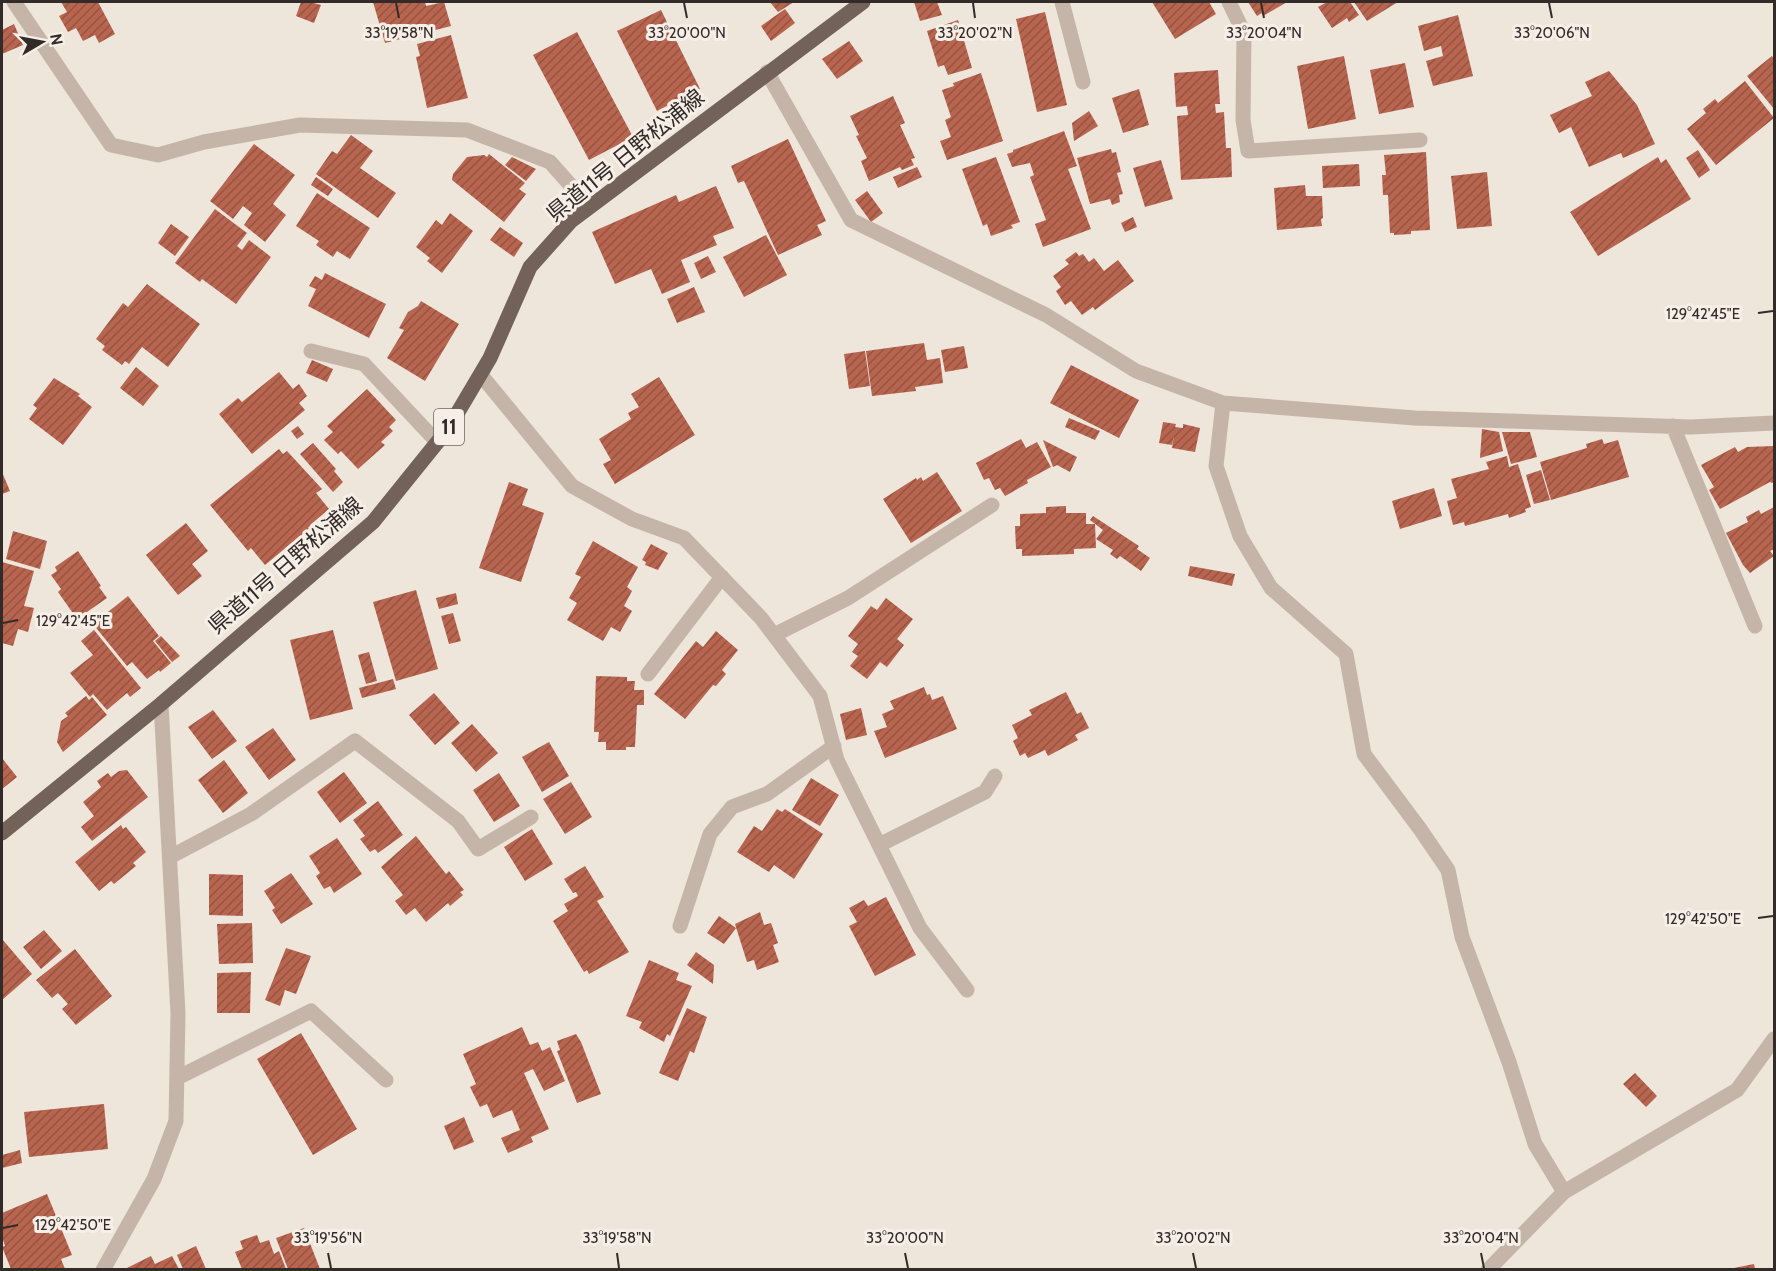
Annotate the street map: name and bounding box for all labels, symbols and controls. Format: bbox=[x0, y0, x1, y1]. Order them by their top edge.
north arrow bbox=[12, 12, 72, 72]
text: 33°19'58"N bbox=[364, 24, 434, 42]
text: 33°20'00"N bbox=[648, 24, 726, 42]
text: 33°20'02"N bbox=[937, 24, 1013, 42]
text: 33°20'04"N bbox=[1226, 24, 1302, 42]
text: 33°20'06"N bbox=[1514, 24, 1590, 42]
text: N bbox=[46, 32, 67, 47]
street label: 県道11号 日野松浦線 bbox=[541, 83, 710, 227]
text: 129°42'45"E bbox=[1666, 305, 1740, 323]
road number: 11 bbox=[434, 409, 464, 445]
street label: 県道11号 日野松浦線 bbox=[203, 491, 368, 640]
text: 129°42'45"E bbox=[36, 612, 110, 630]
text: 129°42'50"E bbox=[1665, 910, 1741, 928]
text: 129°42'50"E bbox=[35, 1216, 111, 1234]
text: 33°19'56"N bbox=[294, 1229, 362, 1247]
text: 33°19'58"N bbox=[582, 1229, 652, 1247]
text: 33°20'00"N bbox=[866, 1229, 944, 1247]
text: 33°20'02"N bbox=[1155, 1229, 1231, 1247]
text: 33°20'04"N bbox=[1443, 1229, 1519, 1247]

